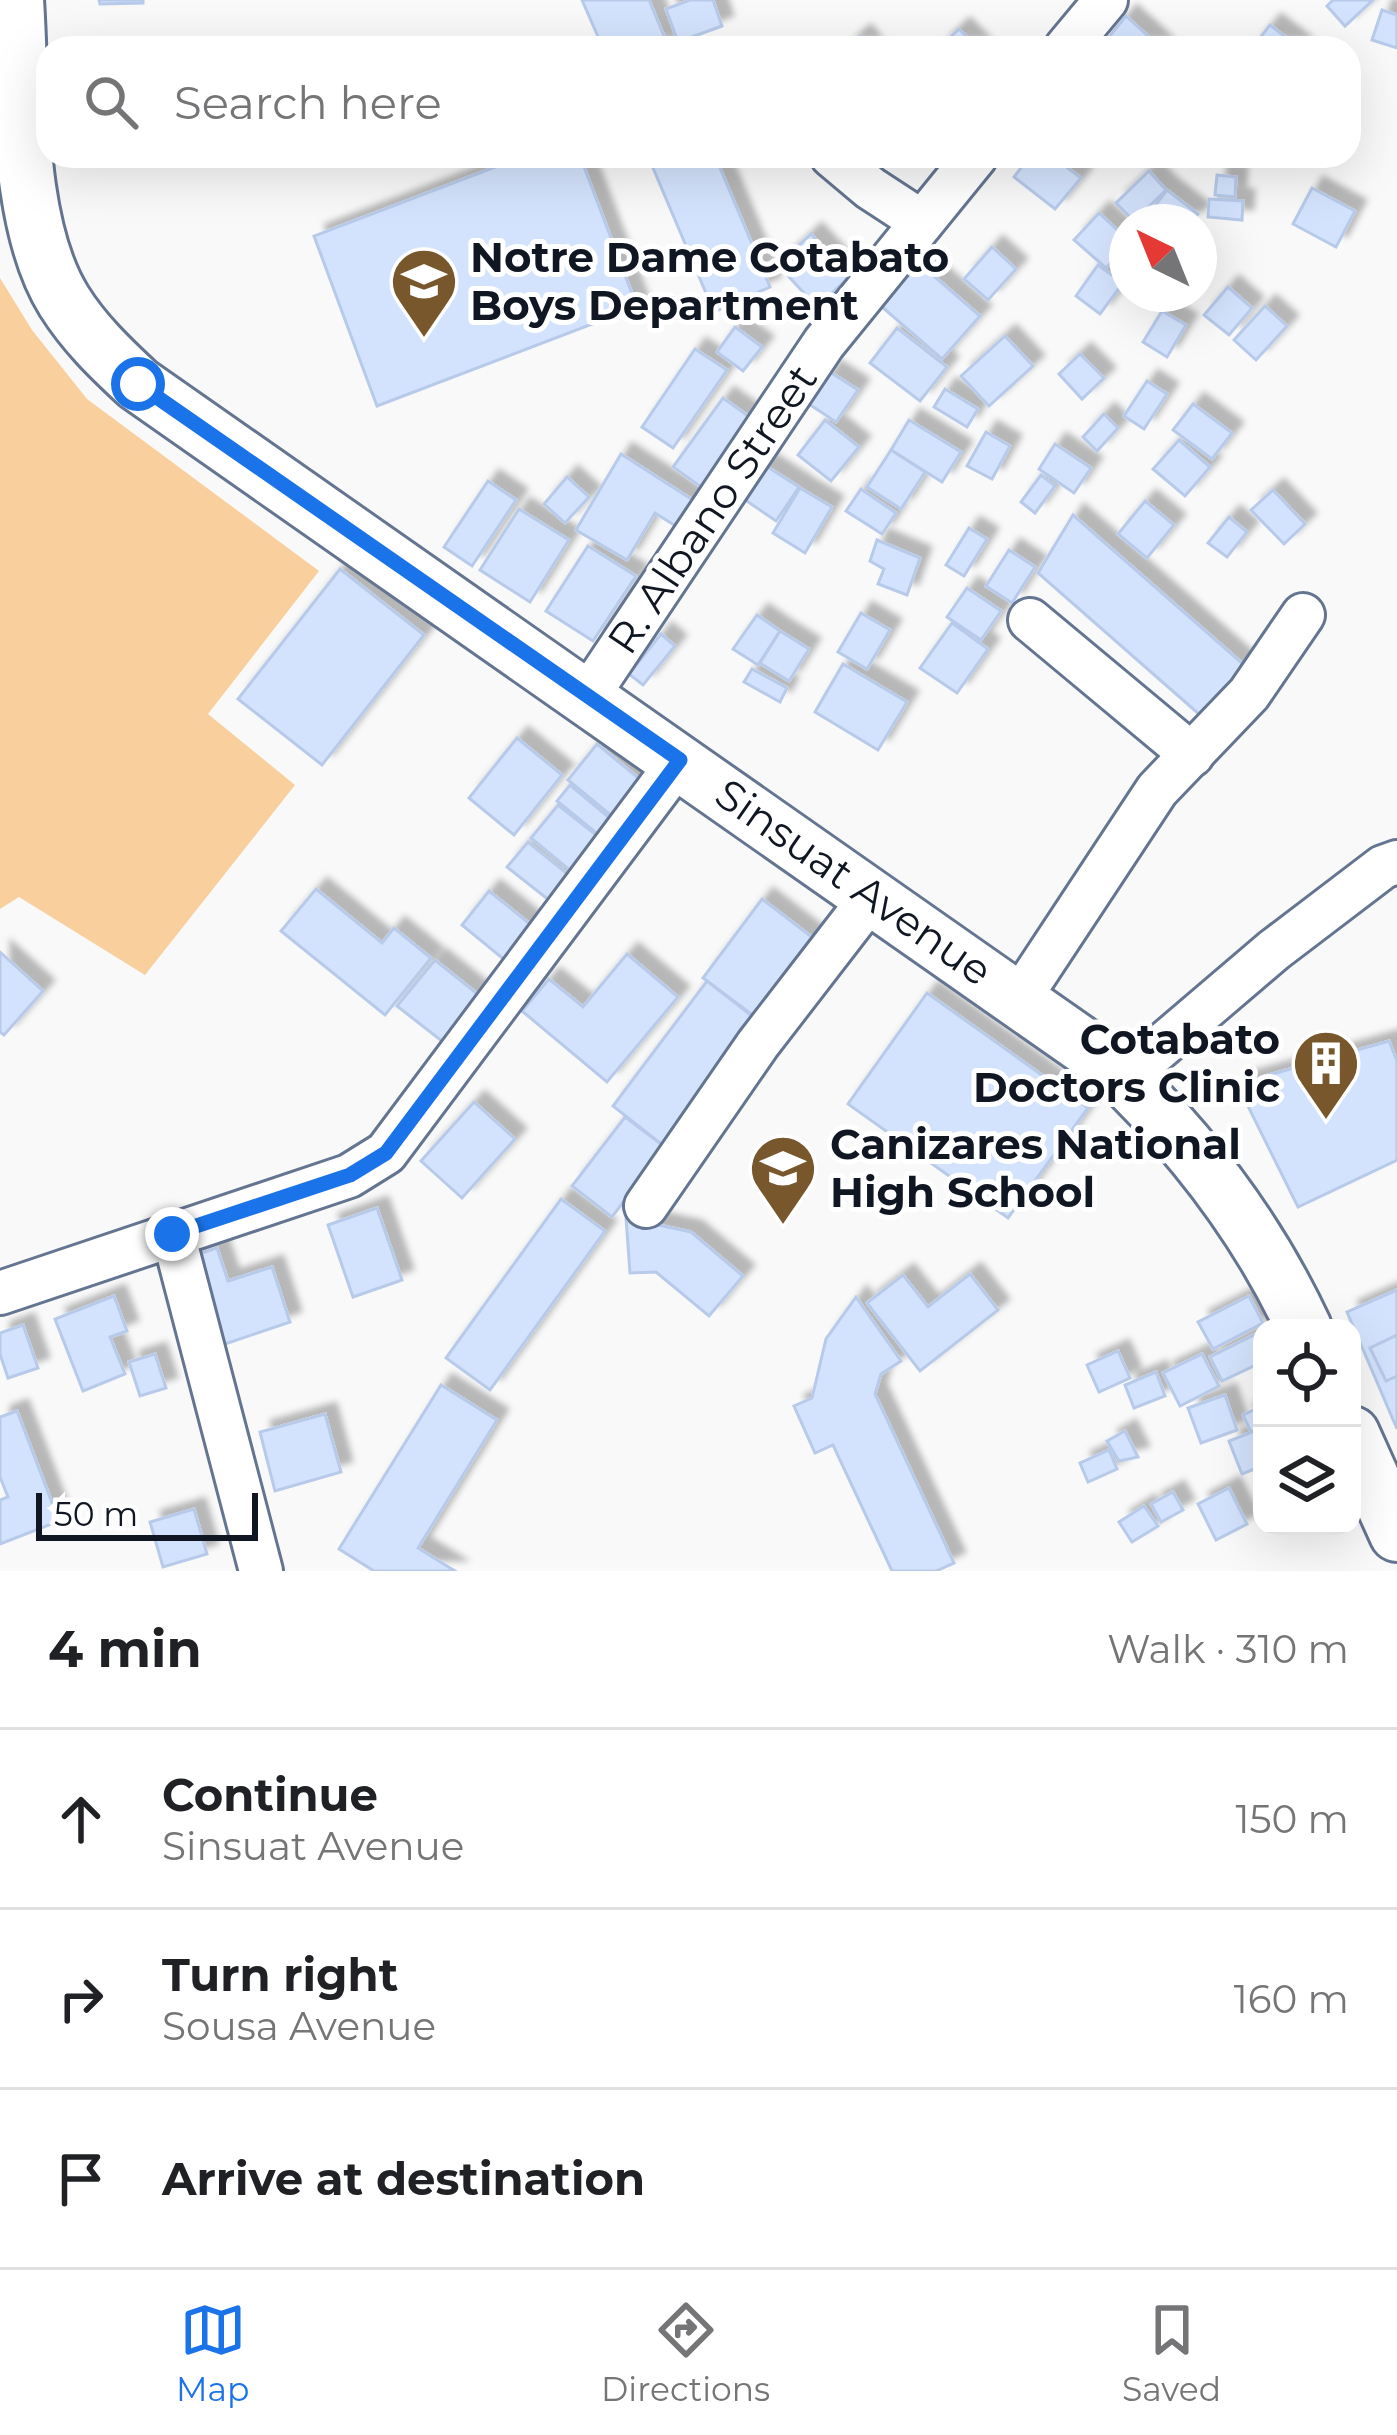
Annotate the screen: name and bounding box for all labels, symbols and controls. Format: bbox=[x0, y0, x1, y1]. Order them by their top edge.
search box bbox=[36, 36, 1361, 168]
icon: search bbox=[78, 69, 144, 135]
text: Search here bbox=[174, 75, 442, 130]
north arrow bbox=[1109, 204, 1217, 312]
place label: Notre Dame Cotabato Boys Department bbox=[470, 231, 949, 331]
school or university icon: Notre Dame Cotabato Boys Department bbox=[389, 246, 459, 340]
street label: R. Albano Street bbox=[596, 355, 828, 663]
route start bbox=[111, 357, 165, 411]
street label: Sinsuat Avenue bbox=[706, 767, 1002, 997]
place label: Cotabato Doctors Clinic bbox=[973, 1013, 1280, 1113]
building icon: Cotabato Doctors Clinic bbox=[1291, 1028, 1361, 1122]
place label: Canizares National High School bbox=[830, 1118, 1241, 1218]
school or university icon: Canizares National High School bbox=[748, 1133, 818, 1227]
route end bbox=[145, 1207, 199, 1261]
map controls bbox=[1253, 1319, 1361, 1535]
button: locate bbox=[1253, 1319, 1361, 1427]
button: layers bbox=[1253, 1427, 1361, 1535]
scale bar bbox=[36, 1487, 258, 1540]
text: 50 m bbox=[54, 1494, 138, 1534]
text: 4 min bbox=[48, 1618, 202, 1680]
text: Walk · 310 m bbox=[1107, 1625, 1349, 1673]
text: Continue bbox=[162, 1767, 378, 1822]
icon: ahead bbox=[48, 1786, 114, 1852]
text: 150 m bbox=[1235, 1795, 1349, 1843]
text: Sinsuat Avenue bbox=[162, 1822, 464, 1870]
text: Turn right bbox=[162, 1947, 398, 2002]
icon: right bbox=[48, 1966, 114, 2032]
text: 160 m bbox=[1234, 1975, 1349, 2023]
text: Sousa Avenue bbox=[162, 2002, 436, 2050]
icon: arrive bbox=[48, 2146, 114, 2212]
text: Arrive at destination bbox=[162, 2151, 645, 2206]
tab: Map bbox=[176, 2297, 249, 2409]
tab: Directions bbox=[601, 2297, 770, 2409]
tab: Saved bbox=[1122, 2297, 1221, 2409]

